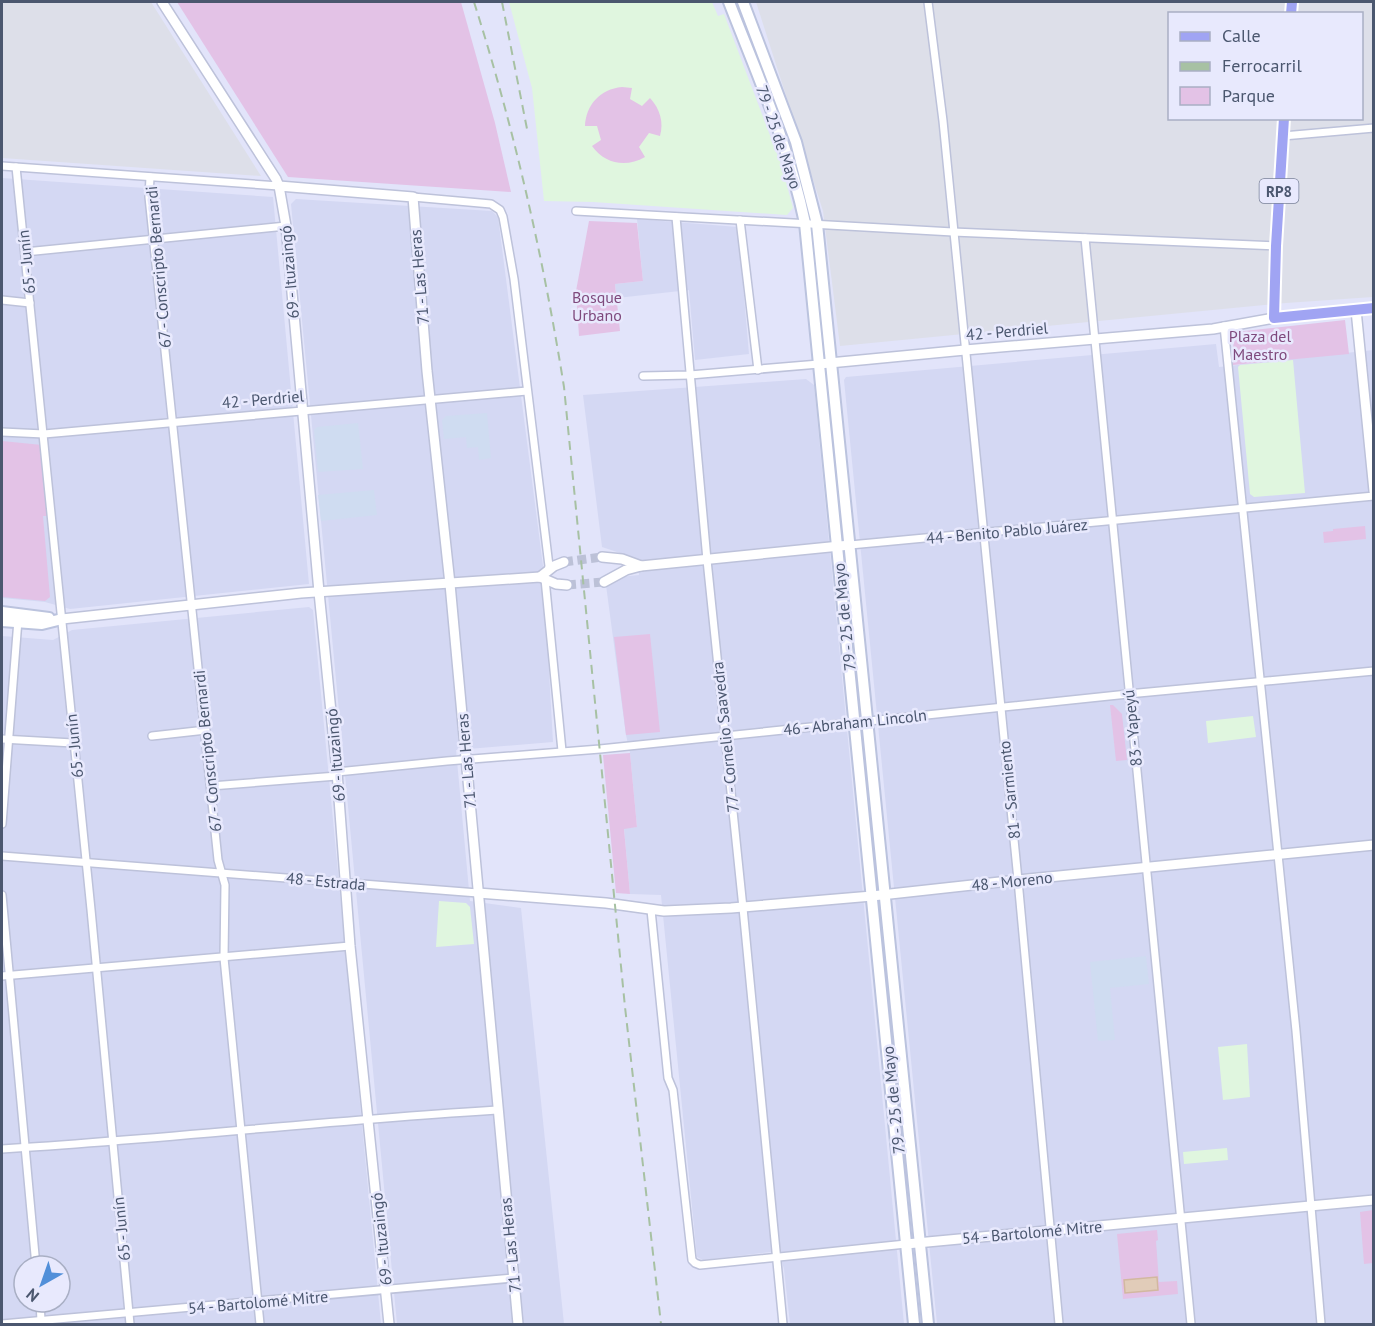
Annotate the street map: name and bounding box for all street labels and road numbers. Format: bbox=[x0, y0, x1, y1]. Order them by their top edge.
street label: 79 - 25 de Mayo bbox=[752, 83, 806, 191]
road number: RP8 bbox=[1260, 179, 1298, 203]
street label: 67 - Conscripto Bernardi bbox=[141, 185, 175, 349]
street label: 69 - Ituzaingó bbox=[275, 225, 303, 319]
street label: 65 - Junín bbox=[13, 229, 39, 295]
street label: 71 - Las Heras bbox=[405, 229, 433, 325]
street label: 42 - Perdriel bbox=[965, 317, 1049, 345]
street label: 42 - Perdriel bbox=[221, 385, 305, 413]
street label: 44 - Benito Pablo Juárez bbox=[925, 514, 1089, 548]
street label: 79 - 25 de Mayo bbox=[828, 562, 860, 672]
street label: 77 - Cornelio Saavedra bbox=[707, 661, 743, 813]
street label: 67 - Conscripto Bernardi bbox=[189, 669, 225, 833]
street label: 83 - Yapeyú bbox=[1118, 689, 1146, 767]
street label: 46 - Abraham Lincoln bbox=[782, 705, 928, 739]
street label: 69 - Ituzaingó bbox=[321, 708, 349, 802]
street label: 65 - Junín bbox=[61, 713, 87, 779]
street label: 71 - Las Heras bbox=[452, 713, 480, 809]
street label: 81 - Sarmiento bbox=[994, 740, 1024, 840]
street label: 48 - Moreno bbox=[971, 867, 1053, 895]
street label: 48 - Estrada bbox=[285, 868, 367, 894]
street label: 79 - 25 de Mayo bbox=[877, 1045, 909, 1155]
street label: 69 - Ituzaingó bbox=[366, 1192, 396, 1286]
street label: 65 - Junín bbox=[108, 1196, 134, 1262]
street label: 71 - Las Heras bbox=[495, 1196, 525, 1293]
street label: 54 - Bartolomé Mitre bbox=[961, 1216, 1103, 1248]
street label: 54 - Bartolomé Mitre bbox=[187, 1286, 329, 1318]

